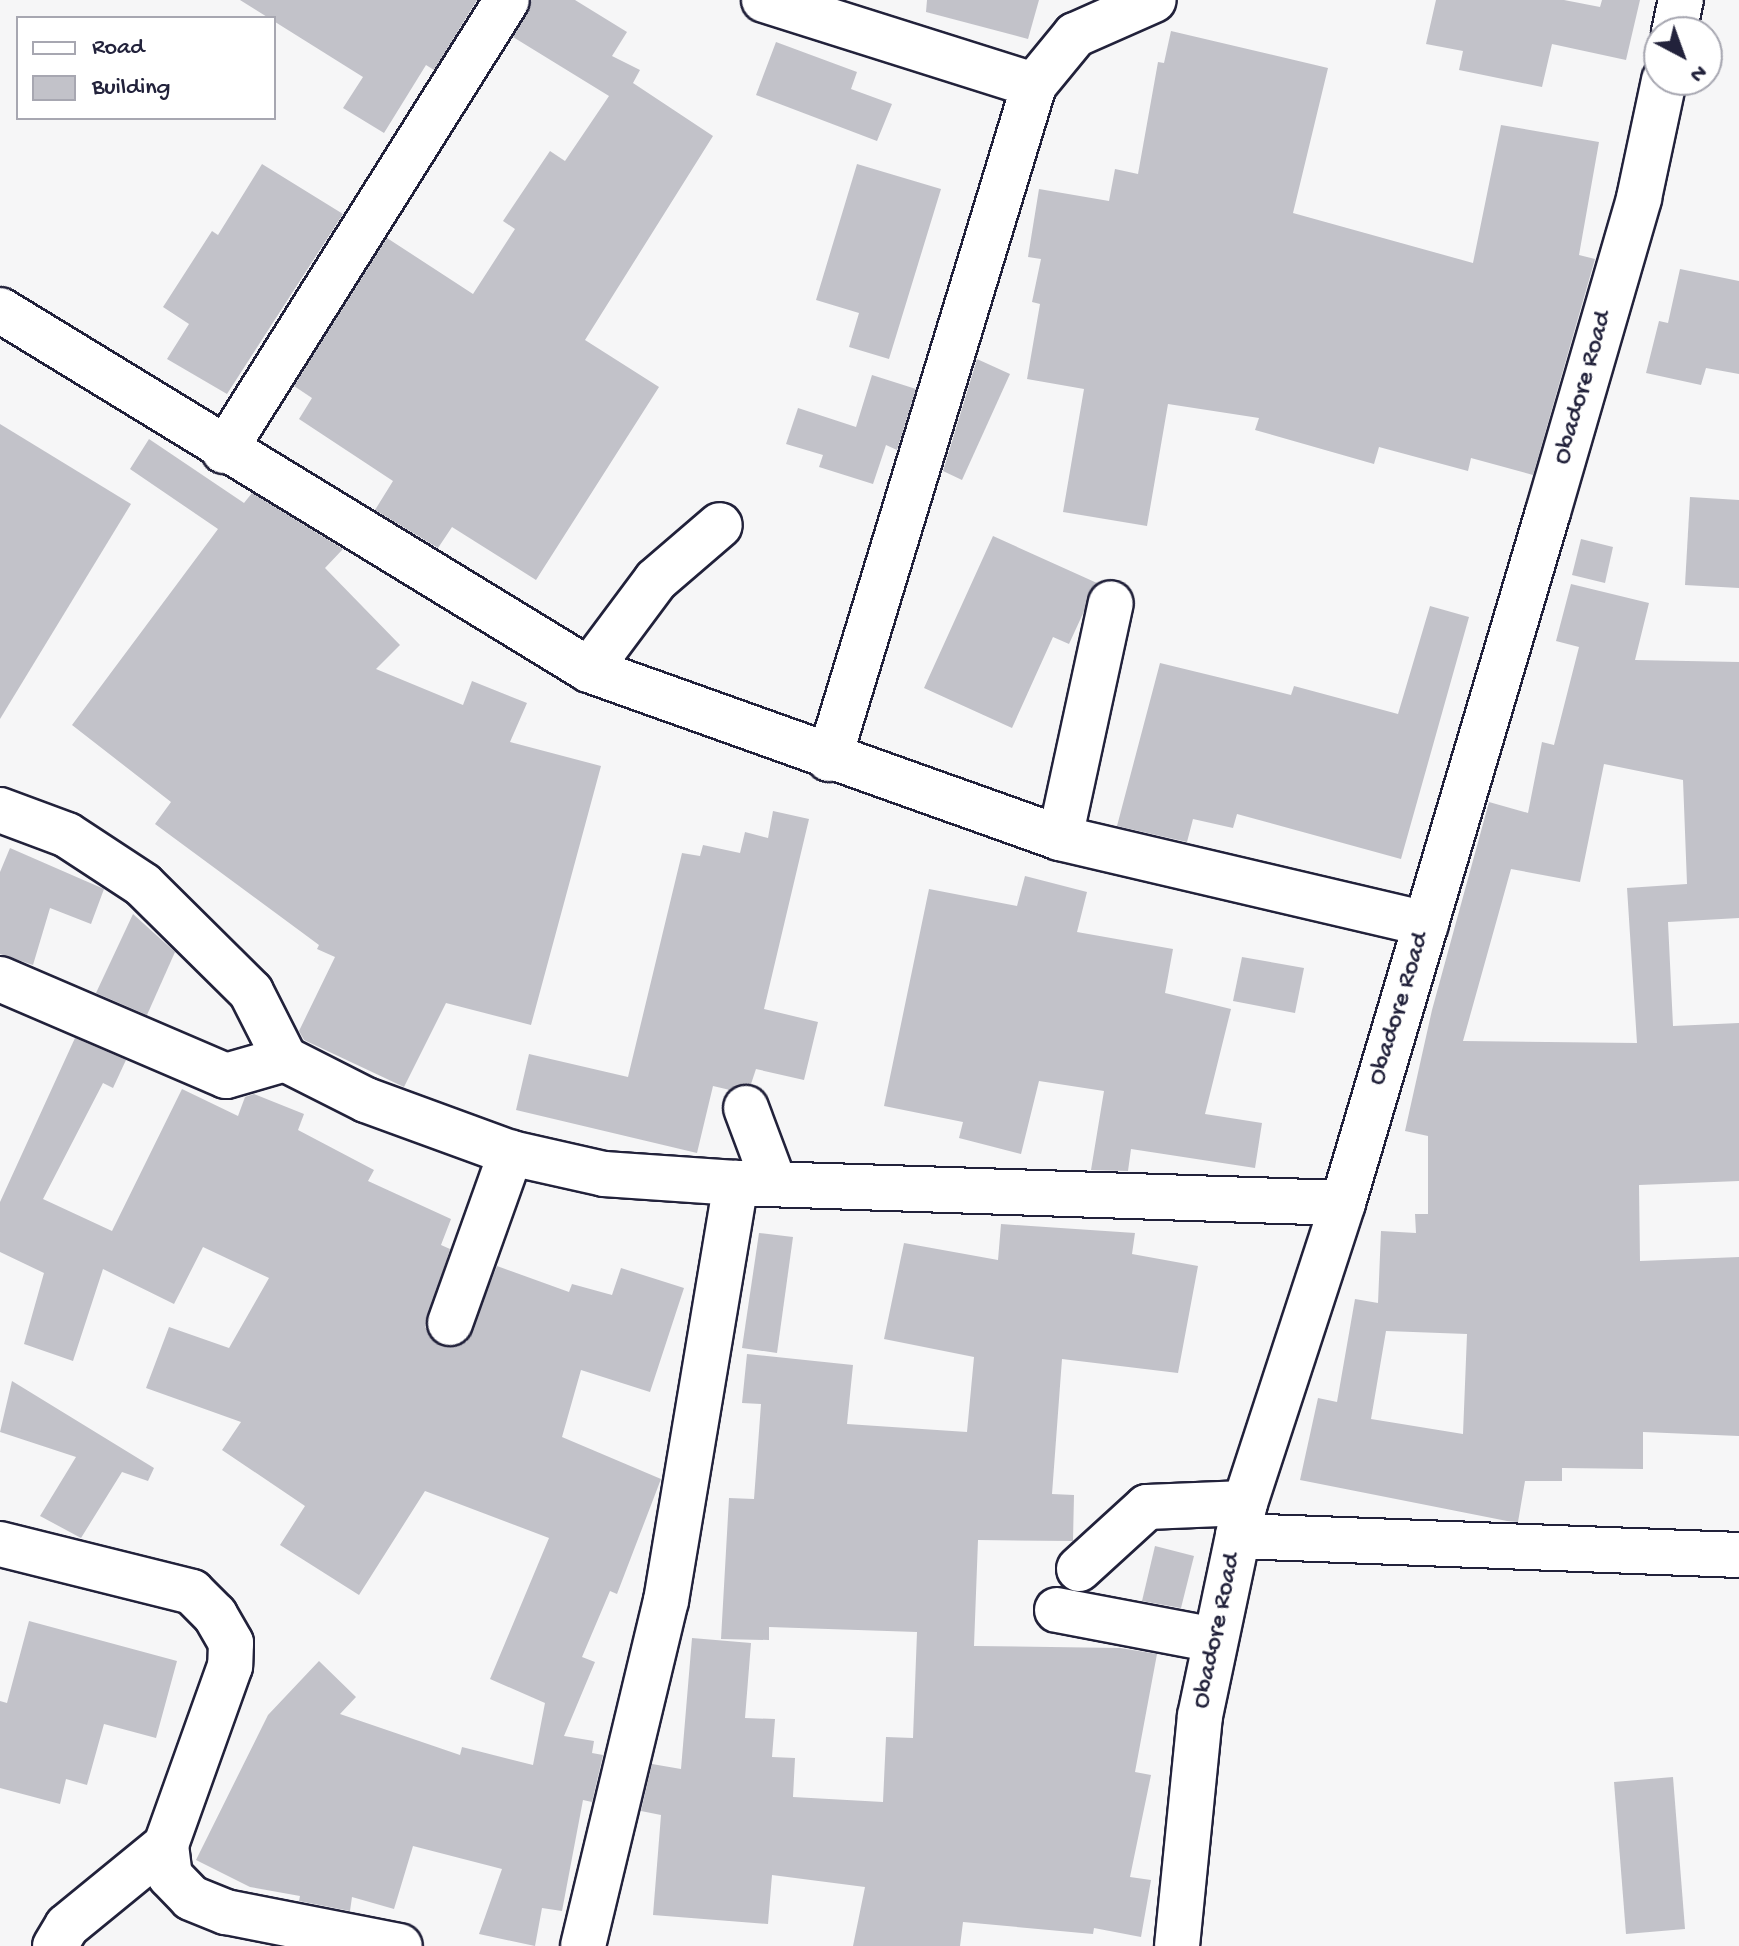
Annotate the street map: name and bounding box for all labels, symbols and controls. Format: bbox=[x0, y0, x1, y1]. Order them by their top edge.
legend bbox=[16, 16, 276, 120]
north arrow bbox=[1643, 16, 1723, 96]
text: Road bbox=[92, 34, 144, 63]
text: N bbox=[1683, 58, 1711, 87]
text: Building bbox=[92, 74, 170, 103]
street label: Obadore Road bbox=[1547, 308, 1621, 468]
street label: Obadore Road bbox=[1362, 929, 1438, 1089]
street label: Obadore Road bbox=[1186, 1550, 1250, 1712]

